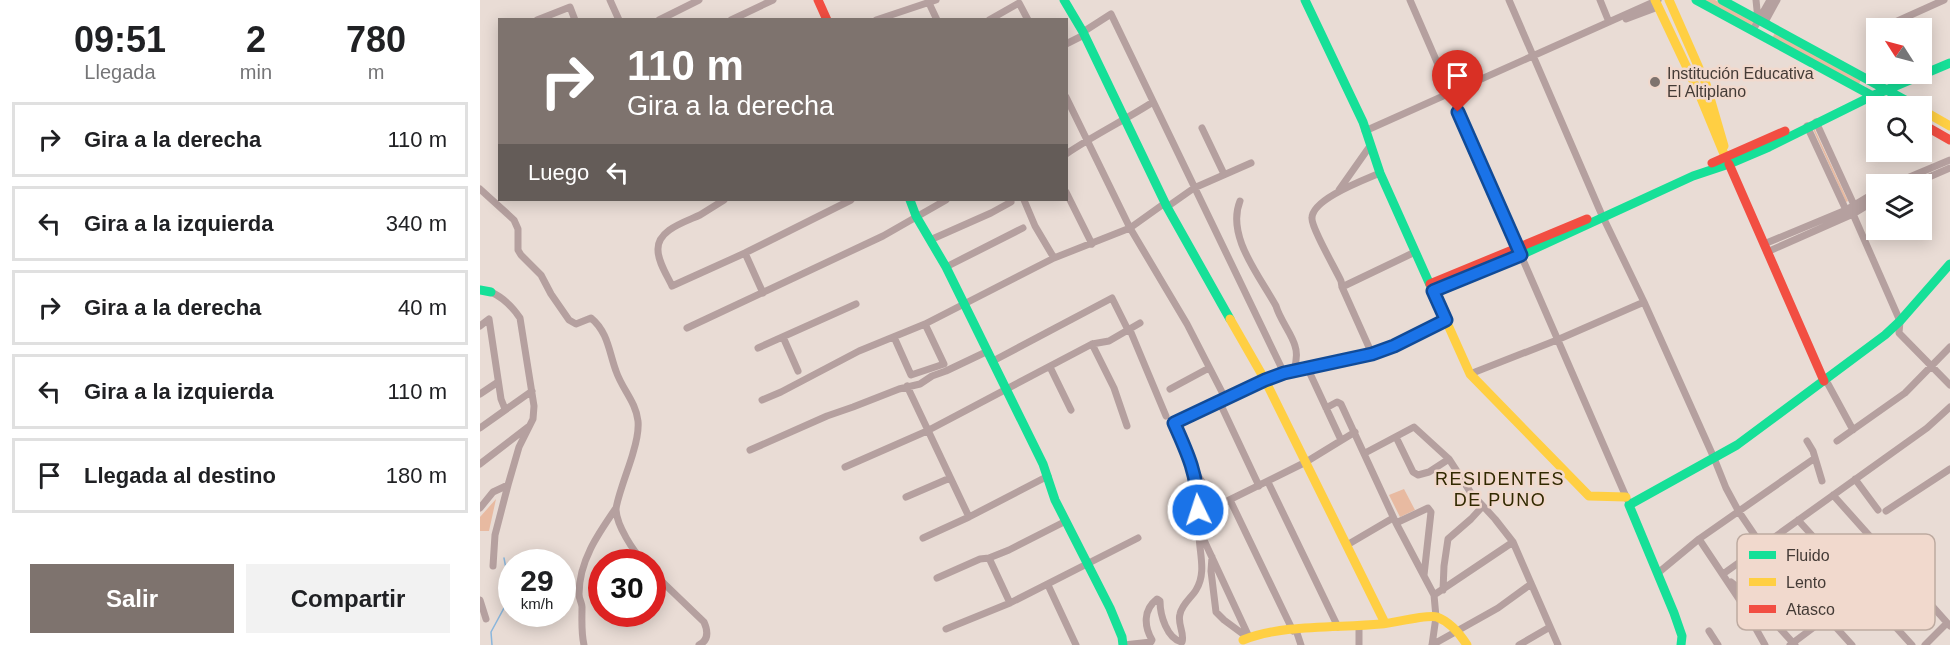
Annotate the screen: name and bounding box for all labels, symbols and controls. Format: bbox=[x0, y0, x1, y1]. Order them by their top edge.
north arrow bbox=[1866, 18, 1932, 84]
map controls bbox=[1866, 18, 1932, 240]
text: 09:51 bbox=[74, 19, 166, 60]
text: 2 bbox=[246, 19, 266, 60]
text: 780 bbox=[346, 19, 406, 60]
icon: right bbox=[528, 42, 606, 120]
text: 110 m bbox=[627, 42, 744, 89]
pin bbox=[1432, 50, 1483, 112]
icon: arrive bbox=[1441, 59, 1474, 92]
text: Llegada bbox=[84, 61, 156, 83]
text: min bbox=[240, 61, 272, 83]
text: m bbox=[368, 61, 384, 83]
place label: Institución Educativa El Altiplano bbox=[1667, 65, 1814, 100]
marker: Institución Educativa El Altiplano bbox=[1648, 75, 1662, 89]
text: Gira a la derecha bbox=[627, 91, 834, 121]
button: search bbox=[1866, 96, 1932, 162]
icon: right bbox=[33, 123, 66, 156]
text: Gira a la derecha bbox=[84, 127, 261, 152]
text: 110 m bbox=[387, 127, 447, 152]
icon: left bbox=[601, 156, 634, 189]
text: Luego bbox=[528, 160, 589, 185]
button: layers bbox=[1866, 174, 1932, 240]
icon: left bbox=[33, 207, 66, 240]
text: Gira a la izquierda bbox=[84, 211, 274, 236]
text: 340 m bbox=[386, 211, 447, 236]
icon: right bbox=[33, 291, 66, 324]
text: Gira a la derecha bbox=[84, 295, 261, 320]
text: 40 m bbox=[398, 295, 447, 320]
icon: left bbox=[33, 375, 66, 408]
text: Gira a la izquierda bbox=[84, 379, 274, 404]
text: 110 m bbox=[387, 379, 447, 404]
icon: arrive bbox=[33, 459, 66, 492]
text: Llegada al destino bbox=[84, 463, 276, 488]
text: 180 m bbox=[386, 463, 447, 488]
district label: RESIDENTES DE PUNO bbox=[1435, 469, 1565, 510]
position arrow bbox=[1166, 478, 1230, 542]
legend bbox=[1737, 534, 1935, 630]
text: Fluido bbox=[1786, 547, 1830, 564]
speed limit sign: 30 bbox=[588, 549, 666, 627]
button: Salir bbox=[30, 564, 234, 633]
button: Compartir bbox=[246, 564, 450, 633]
text: 29 bbox=[520, 564, 554, 597]
text: Lento bbox=[1786, 574, 1826, 591]
text: km/h bbox=[521, 595, 553, 612]
text: Atasco bbox=[1786, 601, 1835, 618]

